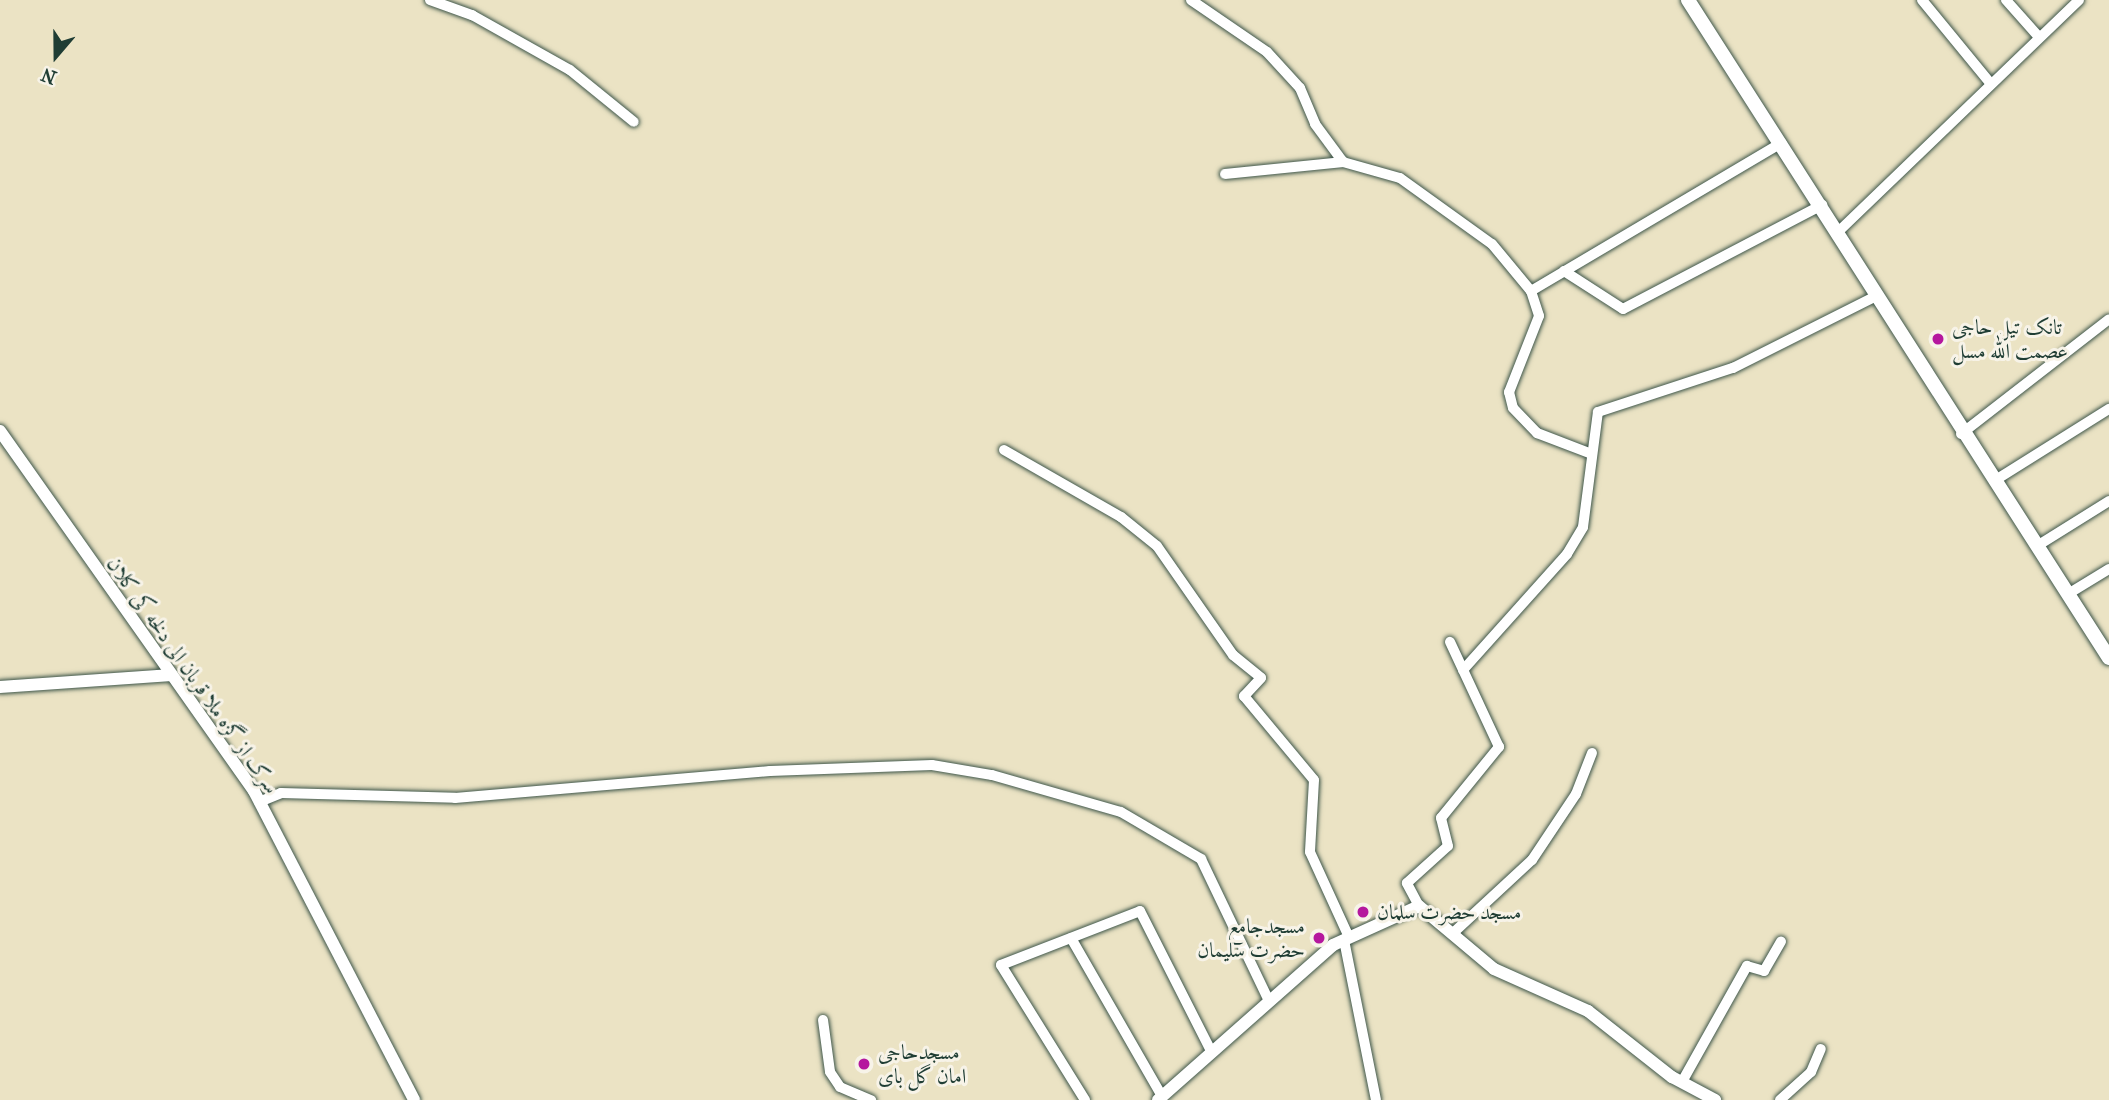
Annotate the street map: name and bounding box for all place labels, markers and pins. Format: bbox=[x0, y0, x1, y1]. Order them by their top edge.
place label: تانک تیل حاجی عصمت الله مسل bbox=[1952, 314, 2068, 364]
marker: تانک تیل حاجی عصمت الله مسل bbox=[1930, 331, 1946, 347]
place label: مسجد حضرت سلمان bbox=[1377, 899, 1521, 925]
marker: مسجد حضرت سلمان bbox=[1355, 904, 1371, 920]
place label: مسجدجامع حضرت سلیمان bbox=[1197, 913, 1305, 963]
marker: مسجدجامع حضرت سلیمان bbox=[1311, 930, 1327, 946]
place label: مسجدحاجی امان گل بای bbox=[878, 1039, 966, 1089]
marker: مسجدحاجی امان گل بای bbox=[856, 1056, 872, 1072]

